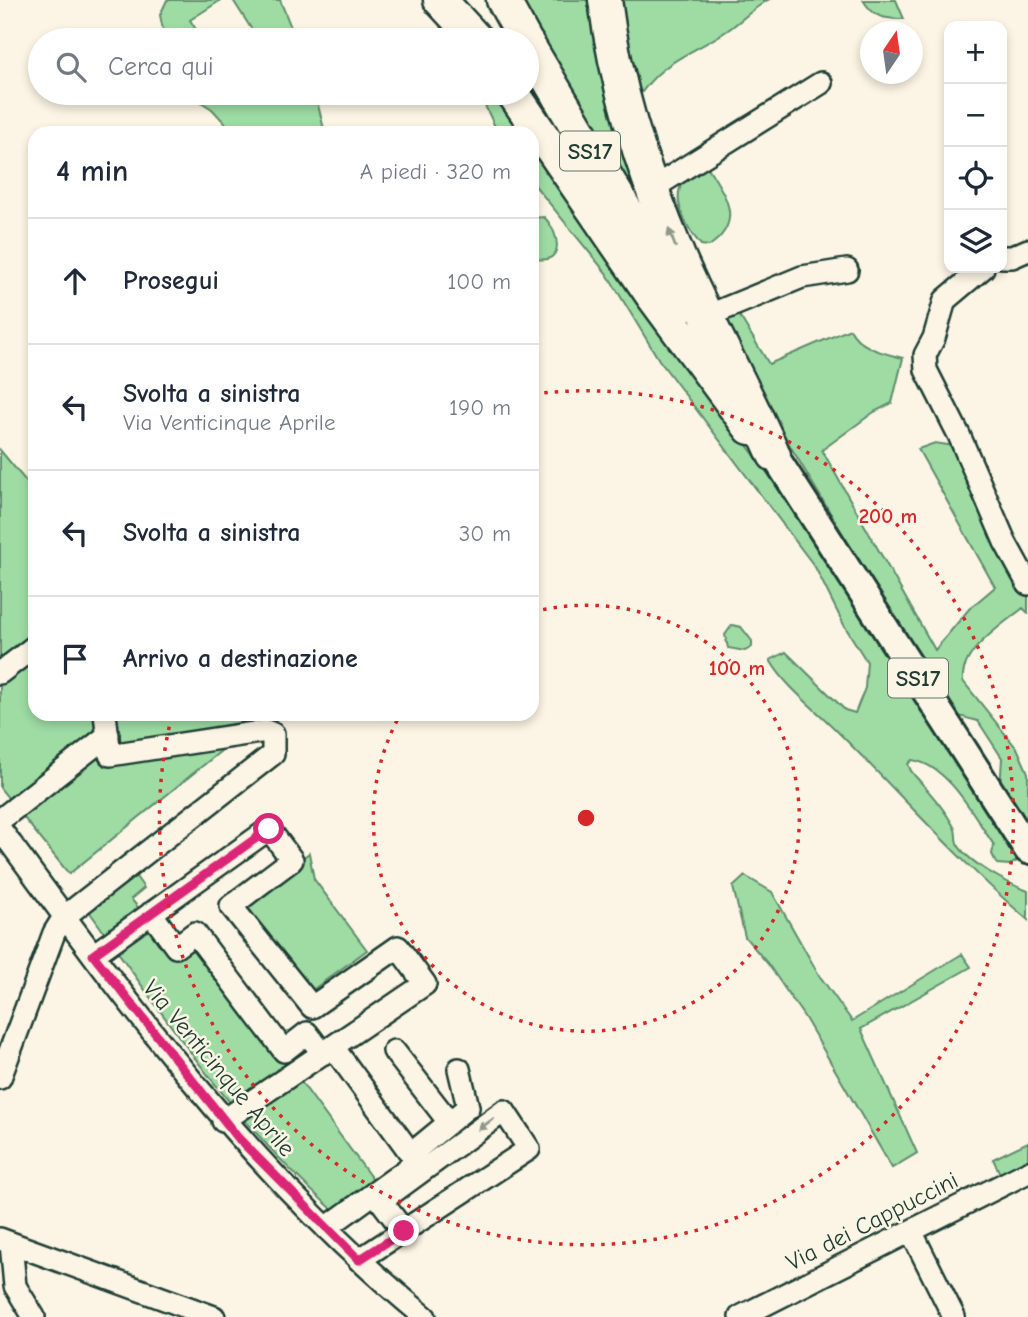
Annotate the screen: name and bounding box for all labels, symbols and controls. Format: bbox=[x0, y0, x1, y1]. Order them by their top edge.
north arrow bbox=[860, 21, 923, 84]
map controls bbox=[944, 21, 1007, 273]
button: + bbox=[944, 21, 1007, 84]
search box bbox=[28, 28, 539, 105]
icon: search bbox=[52, 48, 90, 86]
text: Cerca qui bbox=[108, 52, 214, 82]
button: − bbox=[944, 84, 1007, 147]
road number: SS17 bbox=[560, 132, 620, 170]
button: locate bbox=[944, 147, 1007, 210]
text: 4 min bbox=[56, 154, 128, 189]
text: A piedi · 320 m bbox=[360, 158, 511, 185]
button: layers bbox=[944, 210, 1007, 273]
one-way arrow bbox=[667, 228, 678, 249]
icon: ahead bbox=[56, 262, 94, 300]
text: Prosegui bbox=[123, 266, 219, 296]
text: 100 m bbox=[447, 268, 511, 295]
text: Svolta a sinistra bbox=[123, 379, 301, 409]
icon: left bbox=[56, 388, 94, 426]
text: 190 m bbox=[449, 394, 511, 421]
text: Via Venticinque Aprile bbox=[123, 409, 335, 436]
text: 200 m bbox=[859, 504, 917, 528]
icon: left bbox=[56, 514, 94, 552]
text: Svolta a sinistra bbox=[123, 518, 301, 548]
text: 30 m bbox=[459, 520, 511, 547]
icon: arrive bbox=[56, 640, 94, 678]
text: Arrivo a destinazione bbox=[123, 644, 358, 674]
text: 100 m bbox=[709, 656, 765, 680]
road number: SS17 bbox=[888, 658, 948, 698]
centre of rings bbox=[574, 806, 598, 830]
route start bbox=[253, 813, 284, 844]
street label: Via Venticinque Aprile bbox=[137, 974, 301, 1162]
one-way arrow bbox=[477, 1117, 495, 1131]
street label: Via dei Cappuccini bbox=[781, 1166, 963, 1276]
route end bbox=[388, 1215, 419, 1246]

